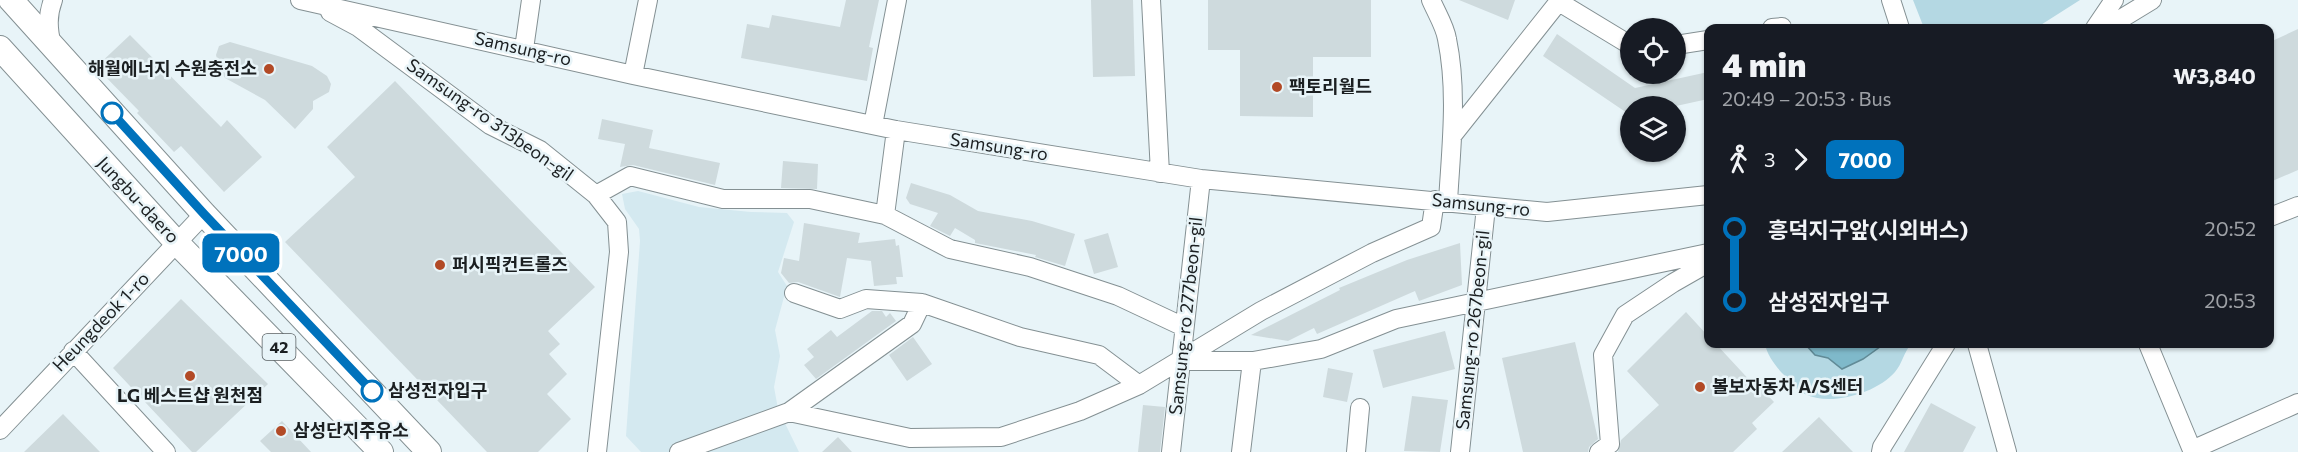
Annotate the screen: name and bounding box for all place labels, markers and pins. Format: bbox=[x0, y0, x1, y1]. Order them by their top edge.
place label: 해월에너지 수원충전소 bbox=[88, 57, 257, 79]
marker: 해월에너지 수원충전소 bbox=[262, 62, 276, 76]
place label: 팩토리월드 bbox=[1289, 75, 1372, 97]
marker: 팩토리월드 bbox=[1270, 80, 1284, 94]
unlabelled marker bbox=[101, 102, 123, 124]
place label: 퍼시픽컨트롤즈 bbox=[452, 253, 568, 275]
marker: 퍼시픽컨트롤즈 bbox=[433, 258, 447, 272]
marker: LG 베스트샵 원천점 bbox=[183, 369, 197, 383]
place label: 볼보자동차 A/S센터 bbox=[1712, 375, 1863, 397]
place label: 삼성전자입구 bbox=[388, 379, 487, 401]
marker: 삼성전자입구 bbox=[361, 380, 383, 402]
marker: 볼보자동차 A/S센터 bbox=[1693, 380, 1707, 394]
place label: LG 베스트샵 원천점 bbox=[117, 384, 263, 406]
place label: 삼성단지주유소 bbox=[293, 419, 409, 441]
marker: 삼성단지주유소 bbox=[274, 424, 288, 438]

